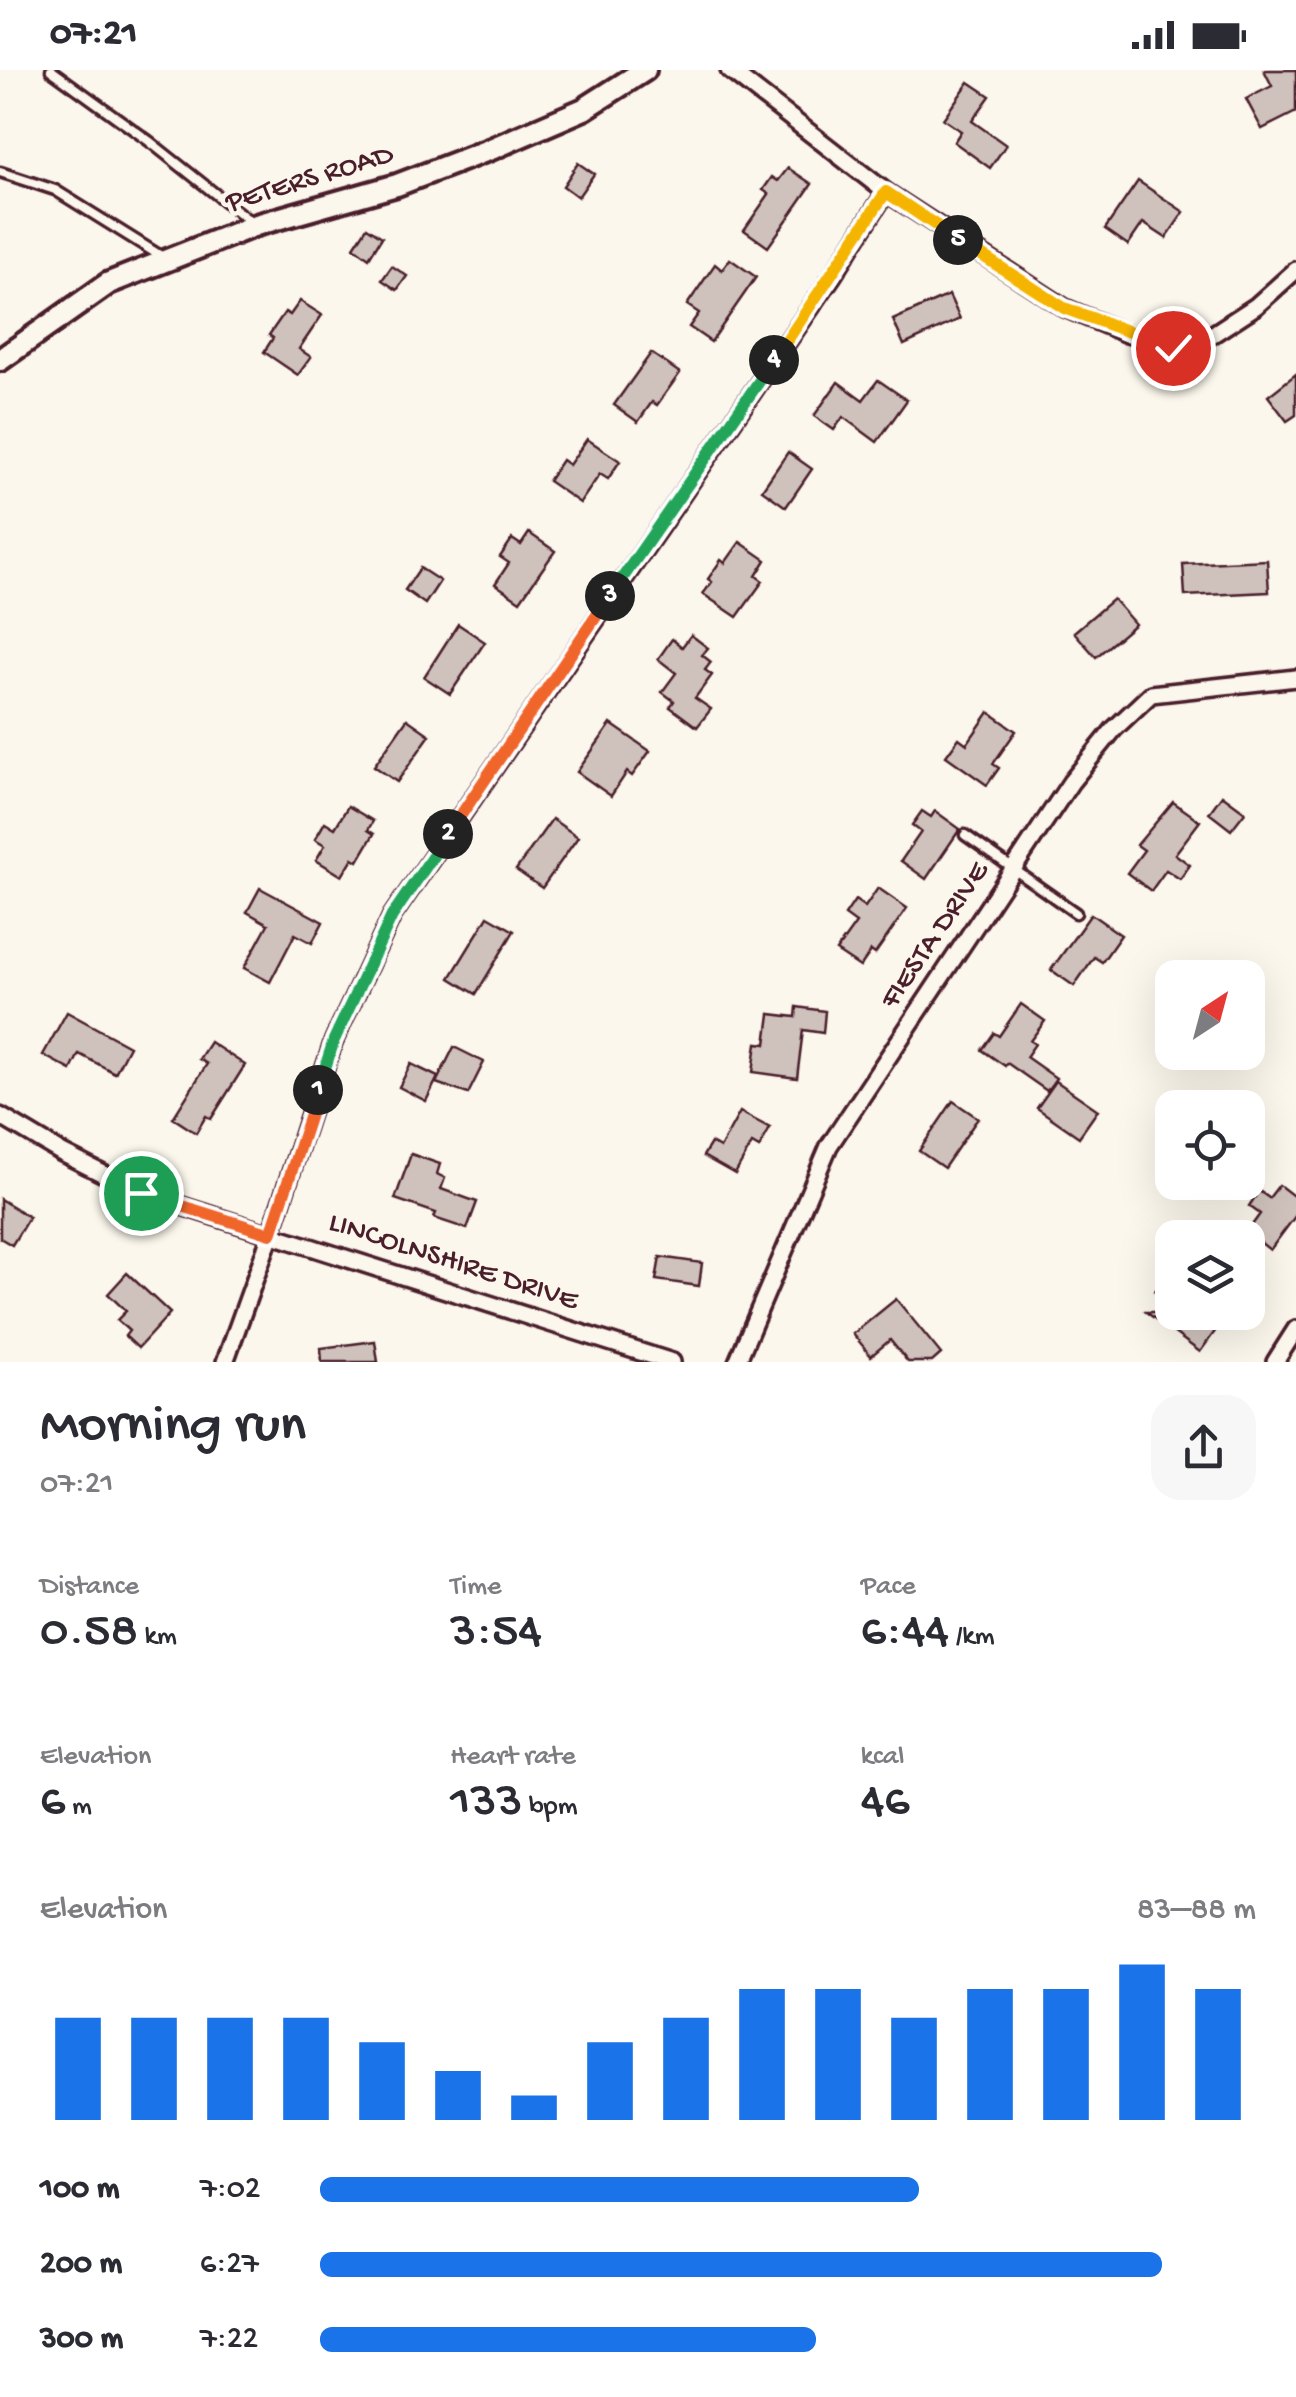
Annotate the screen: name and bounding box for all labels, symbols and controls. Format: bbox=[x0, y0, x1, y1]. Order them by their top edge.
text: 07:21 bbox=[50, 13, 137, 57]
street label: PETERS ROAD bbox=[221, 138, 398, 222]
pin: 5 bbox=[933, 215, 983, 265]
text: 5 bbox=[951, 223, 965, 256]
pin bbox=[1131, 306, 1216, 391]
icon: check bbox=[1146, 321, 1201, 376]
pin: 4 bbox=[749, 335, 799, 385]
text: 4 bbox=[767, 343, 781, 376]
pin: 3 bbox=[585, 571, 635, 621]
text: 3 bbox=[603, 579, 617, 612]
pin: 2 bbox=[423, 809, 473, 859]
text: 2 bbox=[441, 817, 455, 850]
street label: FIESTA DRIVE bbox=[874, 855, 999, 1017]
north arrow bbox=[1155, 960, 1265, 1070]
map controls bbox=[1155, 960, 1265, 1330]
pin: 1 bbox=[293, 1065, 343, 1115]
text: 1 bbox=[312, 1073, 324, 1106]
button: locate bbox=[1155, 1090, 1265, 1200]
pin bbox=[99, 1151, 184, 1236]
icon: arrive bbox=[114, 1166, 169, 1221]
street label: LINCOLNSHIRE DRIVE bbox=[324, 1206, 583, 1320]
button: layers bbox=[1155, 1220, 1265, 1330]
button: share bbox=[1151, 1395, 1256, 1500]
text: Morning run bbox=[40, 1396, 306, 1460]
text: 07:21 bbox=[40, 1466, 113, 1504]
text: Distance bbox=[40, 1571, 139, 1604]
text: Time bbox=[450, 1571, 502, 1604]
text: Pace bbox=[861, 1571, 916, 1604]
text: 0.58 bbox=[40, 1604, 138, 1663]
text: 3:54 bbox=[450, 1604, 542, 1663]
text: 6:44 bbox=[861, 1604, 949, 1663]
text: km bbox=[138, 1621, 177, 1654]
text: /km bbox=[949, 1621, 995, 1654]
text: Elevation bbox=[40, 1741, 151, 1774]
text: Heart rate bbox=[450, 1741, 576, 1774]
text: kcal bbox=[861, 1741, 904, 1774]
text: 6 bbox=[40, 1774, 65, 1833]
text: 133 bbox=[450, 1774, 522, 1833]
text: 46 bbox=[861, 1774, 910, 1833]
text: m bbox=[65, 1791, 92, 1824]
text: bpm bbox=[522, 1791, 578, 1824]
text: Elevation bbox=[40, 1892, 167, 1930]
text: 83–88 m bbox=[1137, 1892, 1256, 1930]
text: 100 m bbox=[40, 2171, 120, 2209]
text: 7:02 bbox=[200, 2171, 261, 2209]
text: 200 m bbox=[40, 2246, 122, 2284]
text: 6:27 bbox=[200, 2246, 259, 2284]
text: 300 m bbox=[40, 2321, 123, 2359]
text: 7:22 bbox=[200, 2321, 258, 2359]

